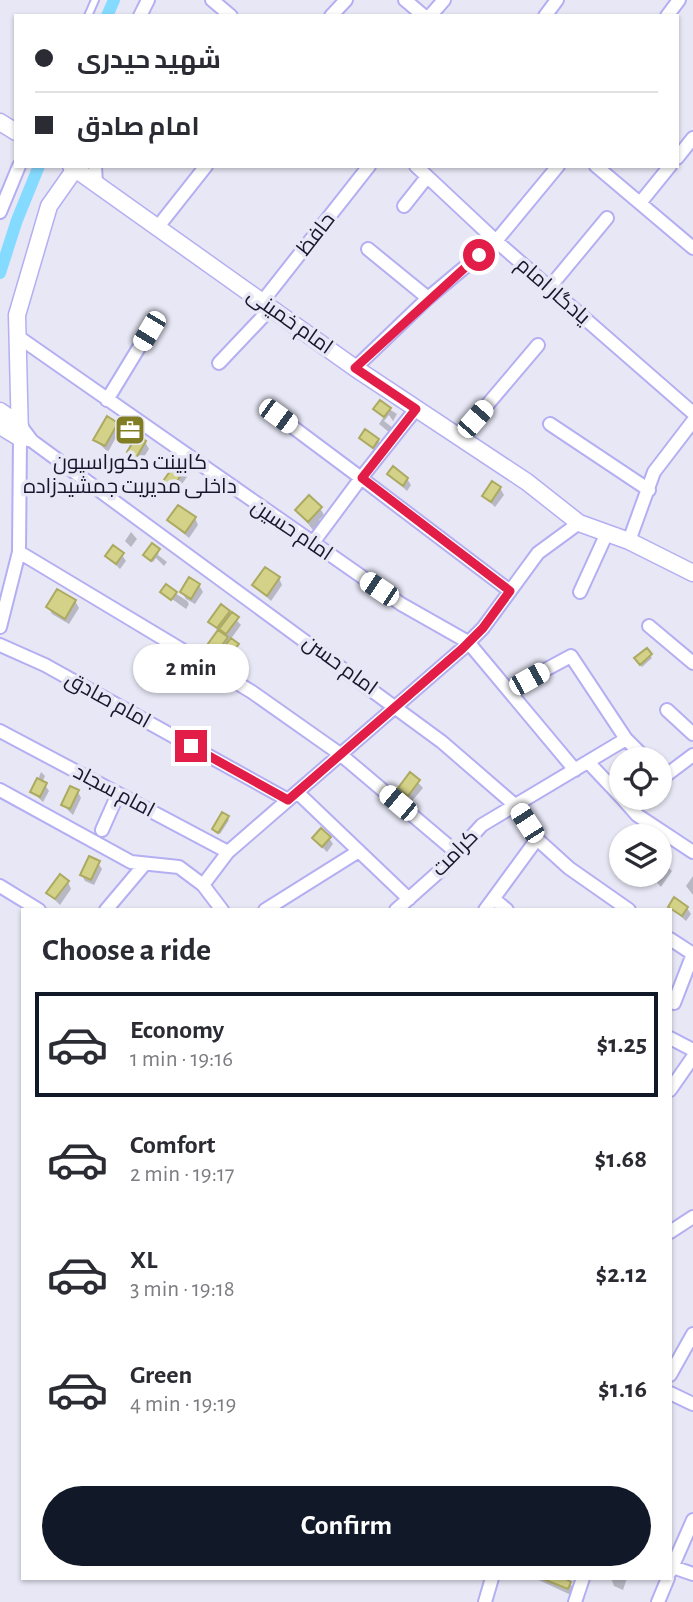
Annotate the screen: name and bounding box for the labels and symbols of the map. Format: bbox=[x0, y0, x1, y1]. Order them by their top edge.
street label: حافظ bbox=[293, 209, 339, 259]
route start bbox=[463, 239, 495, 271]
street label: یادگار امام bbox=[510, 254, 594, 331]
street label: امام خمینی bbox=[242, 284, 336, 360]
car bbox=[130, 308, 169, 354]
car bbox=[255, 395, 302, 437]
car bbox=[454, 396, 497, 442]
office icon: کابینت دکوراسیون داخلی مدیریت جمشیدزاده bbox=[113, 413, 147, 447]
place label: کابینت دکوراسیون داخلی مدیریت جمشیدزاده bbox=[23, 452, 237, 499]
street label: امام حسین bbox=[246, 495, 336, 567]
car bbox=[356, 569, 403, 609]
street label: امام حسن bbox=[297, 631, 381, 701]
callout: 2 min bbox=[133, 644, 249, 694]
car bbox=[506, 660, 553, 698]
street label: امام صادق bbox=[61, 668, 154, 735]
route end bbox=[175, 730, 207, 762]
street label: امام سجاد bbox=[69, 761, 158, 824]
car bbox=[376, 781, 421, 825]
car bbox=[507, 800, 548, 846]
street label: کرامت bbox=[428, 826, 483, 881]

